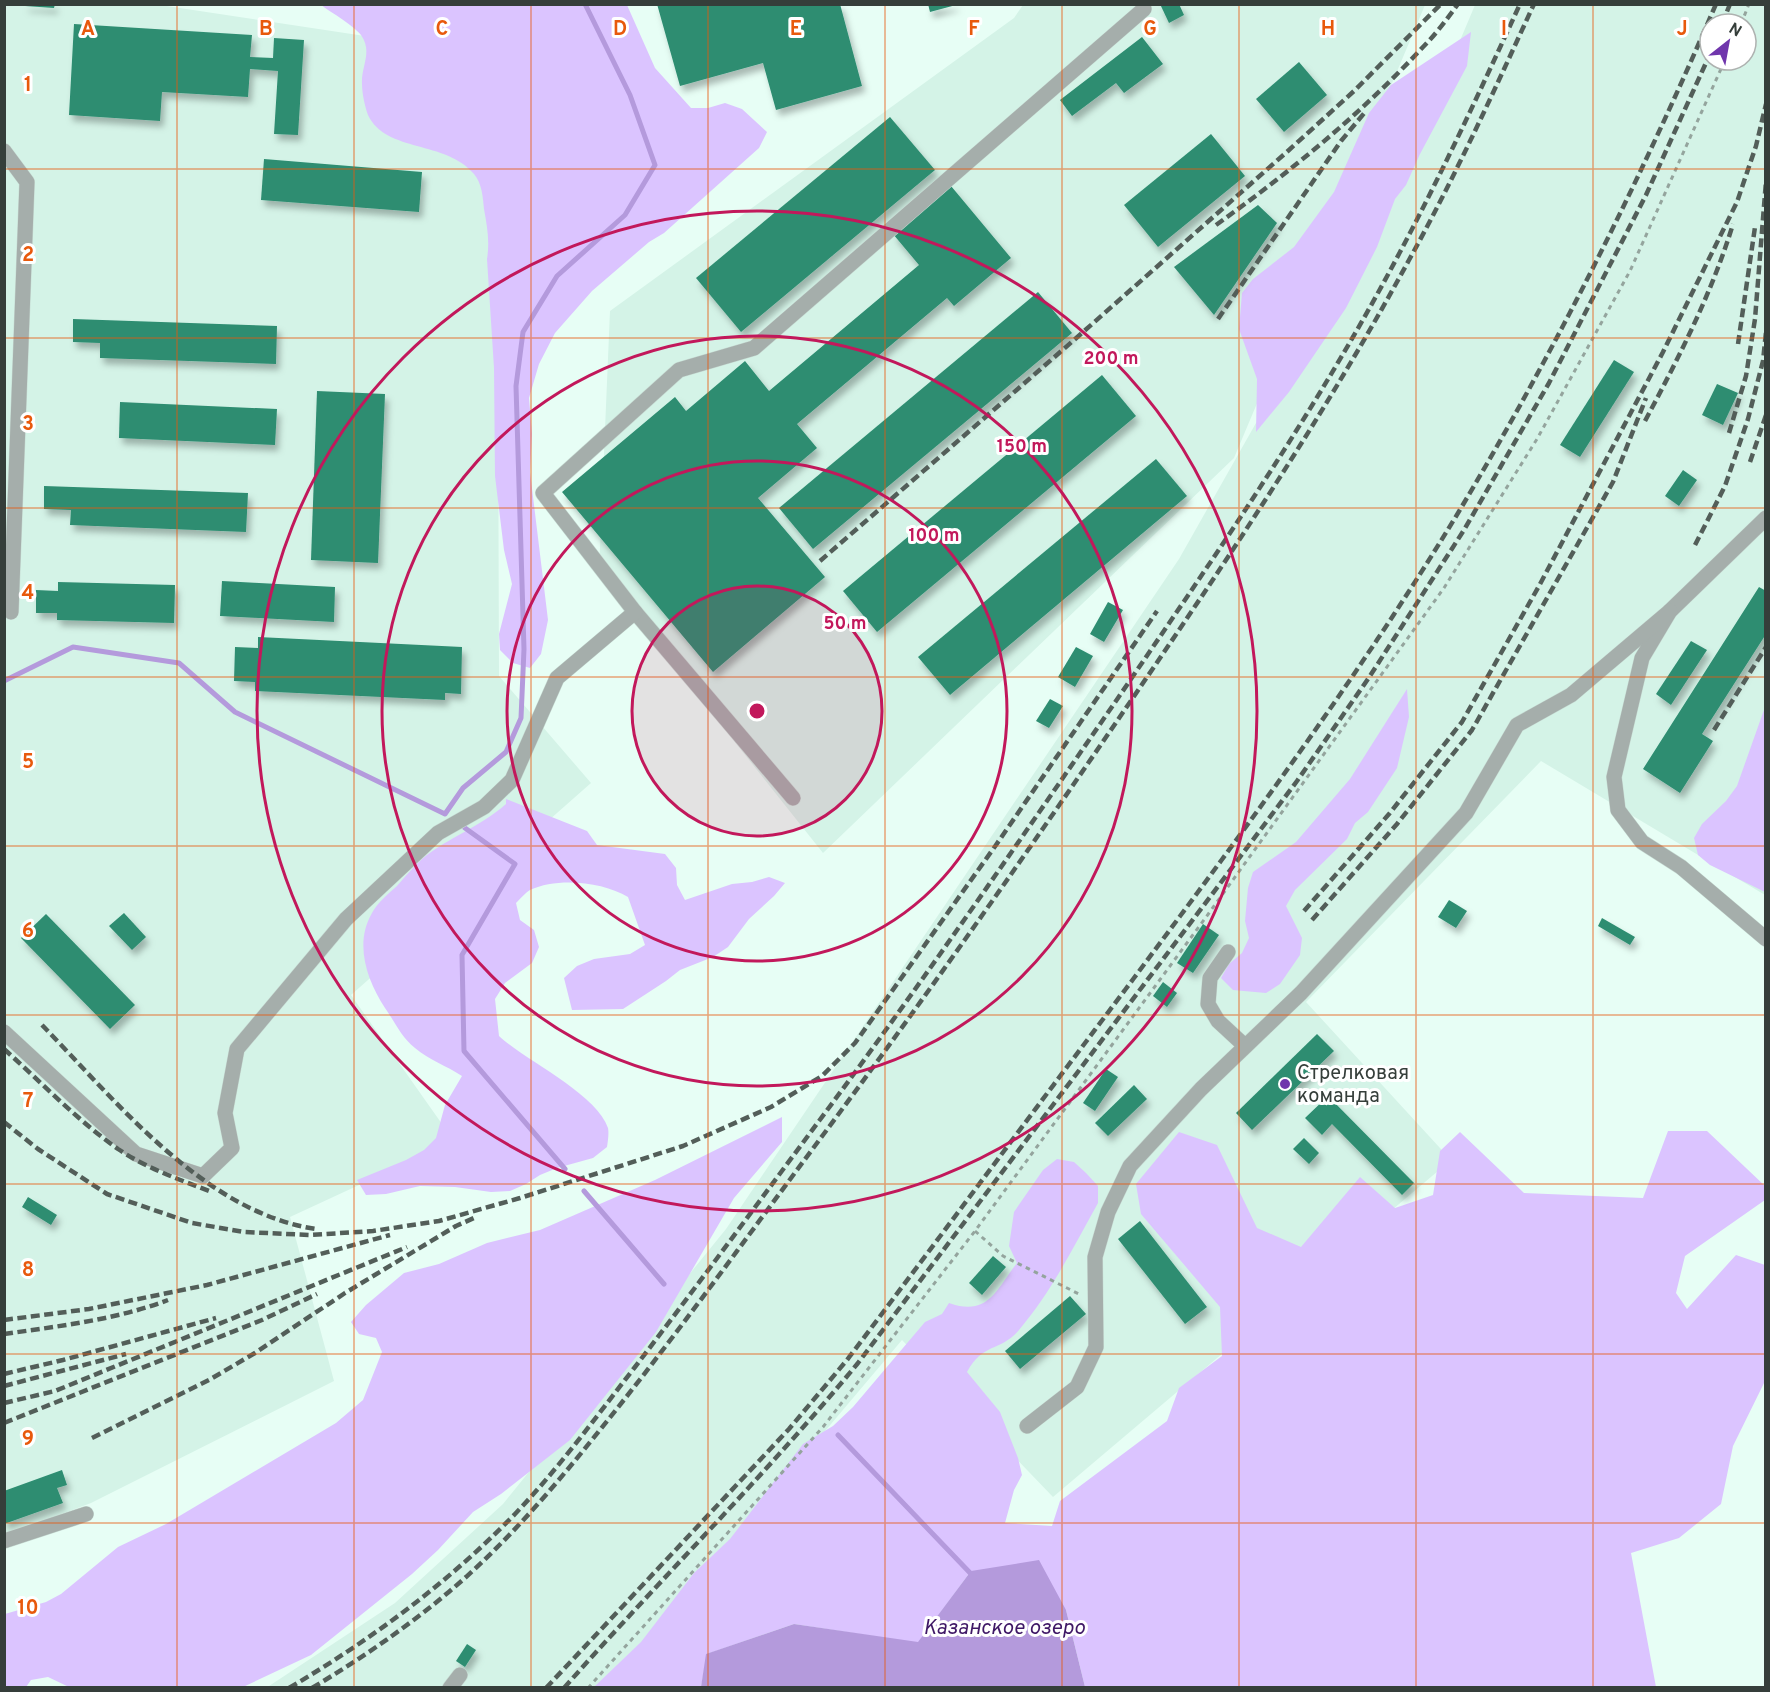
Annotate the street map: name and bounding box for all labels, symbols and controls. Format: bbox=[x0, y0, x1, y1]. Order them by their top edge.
north arrow bbox=[1698, 12, 1758, 72]
text: A bbox=[81, 17, 95, 43]
text: B bbox=[259, 17, 273, 43]
text: C bbox=[436, 17, 448, 43]
text: D bbox=[613, 17, 627, 43]
text: E bbox=[790, 17, 802, 43]
text: F bbox=[968, 17, 980, 43]
text: G bbox=[1143, 17, 1157, 43]
text: H bbox=[1321, 17, 1335, 43]
text: I bbox=[1501, 17, 1507, 43]
text: J bbox=[1676, 17, 1688, 43]
text: N bbox=[1725, 19, 1745, 42]
text: 1 bbox=[24, 73, 32, 99]
text: 2 bbox=[22, 243, 34, 269]
text: 200 m bbox=[1083, 348, 1139, 371]
text: 3 bbox=[22, 412, 34, 438]
text: 150 m bbox=[997, 436, 1047, 459]
text: 100 m bbox=[908, 525, 960, 548]
text: 4 bbox=[22, 581, 34, 607]
text: 50 m bbox=[823, 613, 867, 636]
centre of rings bbox=[747, 701, 767, 721]
text: 5 bbox=[22, 750, 34, 776]
text: 6 bbox=[22, 919, 34, 945]
place label: Стрелковая команда bbox=[1297, 1061, 1409, 1110]
marker: Стрелковая команда bbox=[1278, 1077, 1292, 1091]
text: 7 bbox=[23, 1089, 33, 1115]
text: 8 bbox=[22, 1258, 34, 1284]
text: 9 bbox=[22, 1427, 34, 1453]
text: 10 bbox=[17, 1596, 39, 1622]
water label: Казанское озеро bbox=[923, 1615, 1086, 1642]

